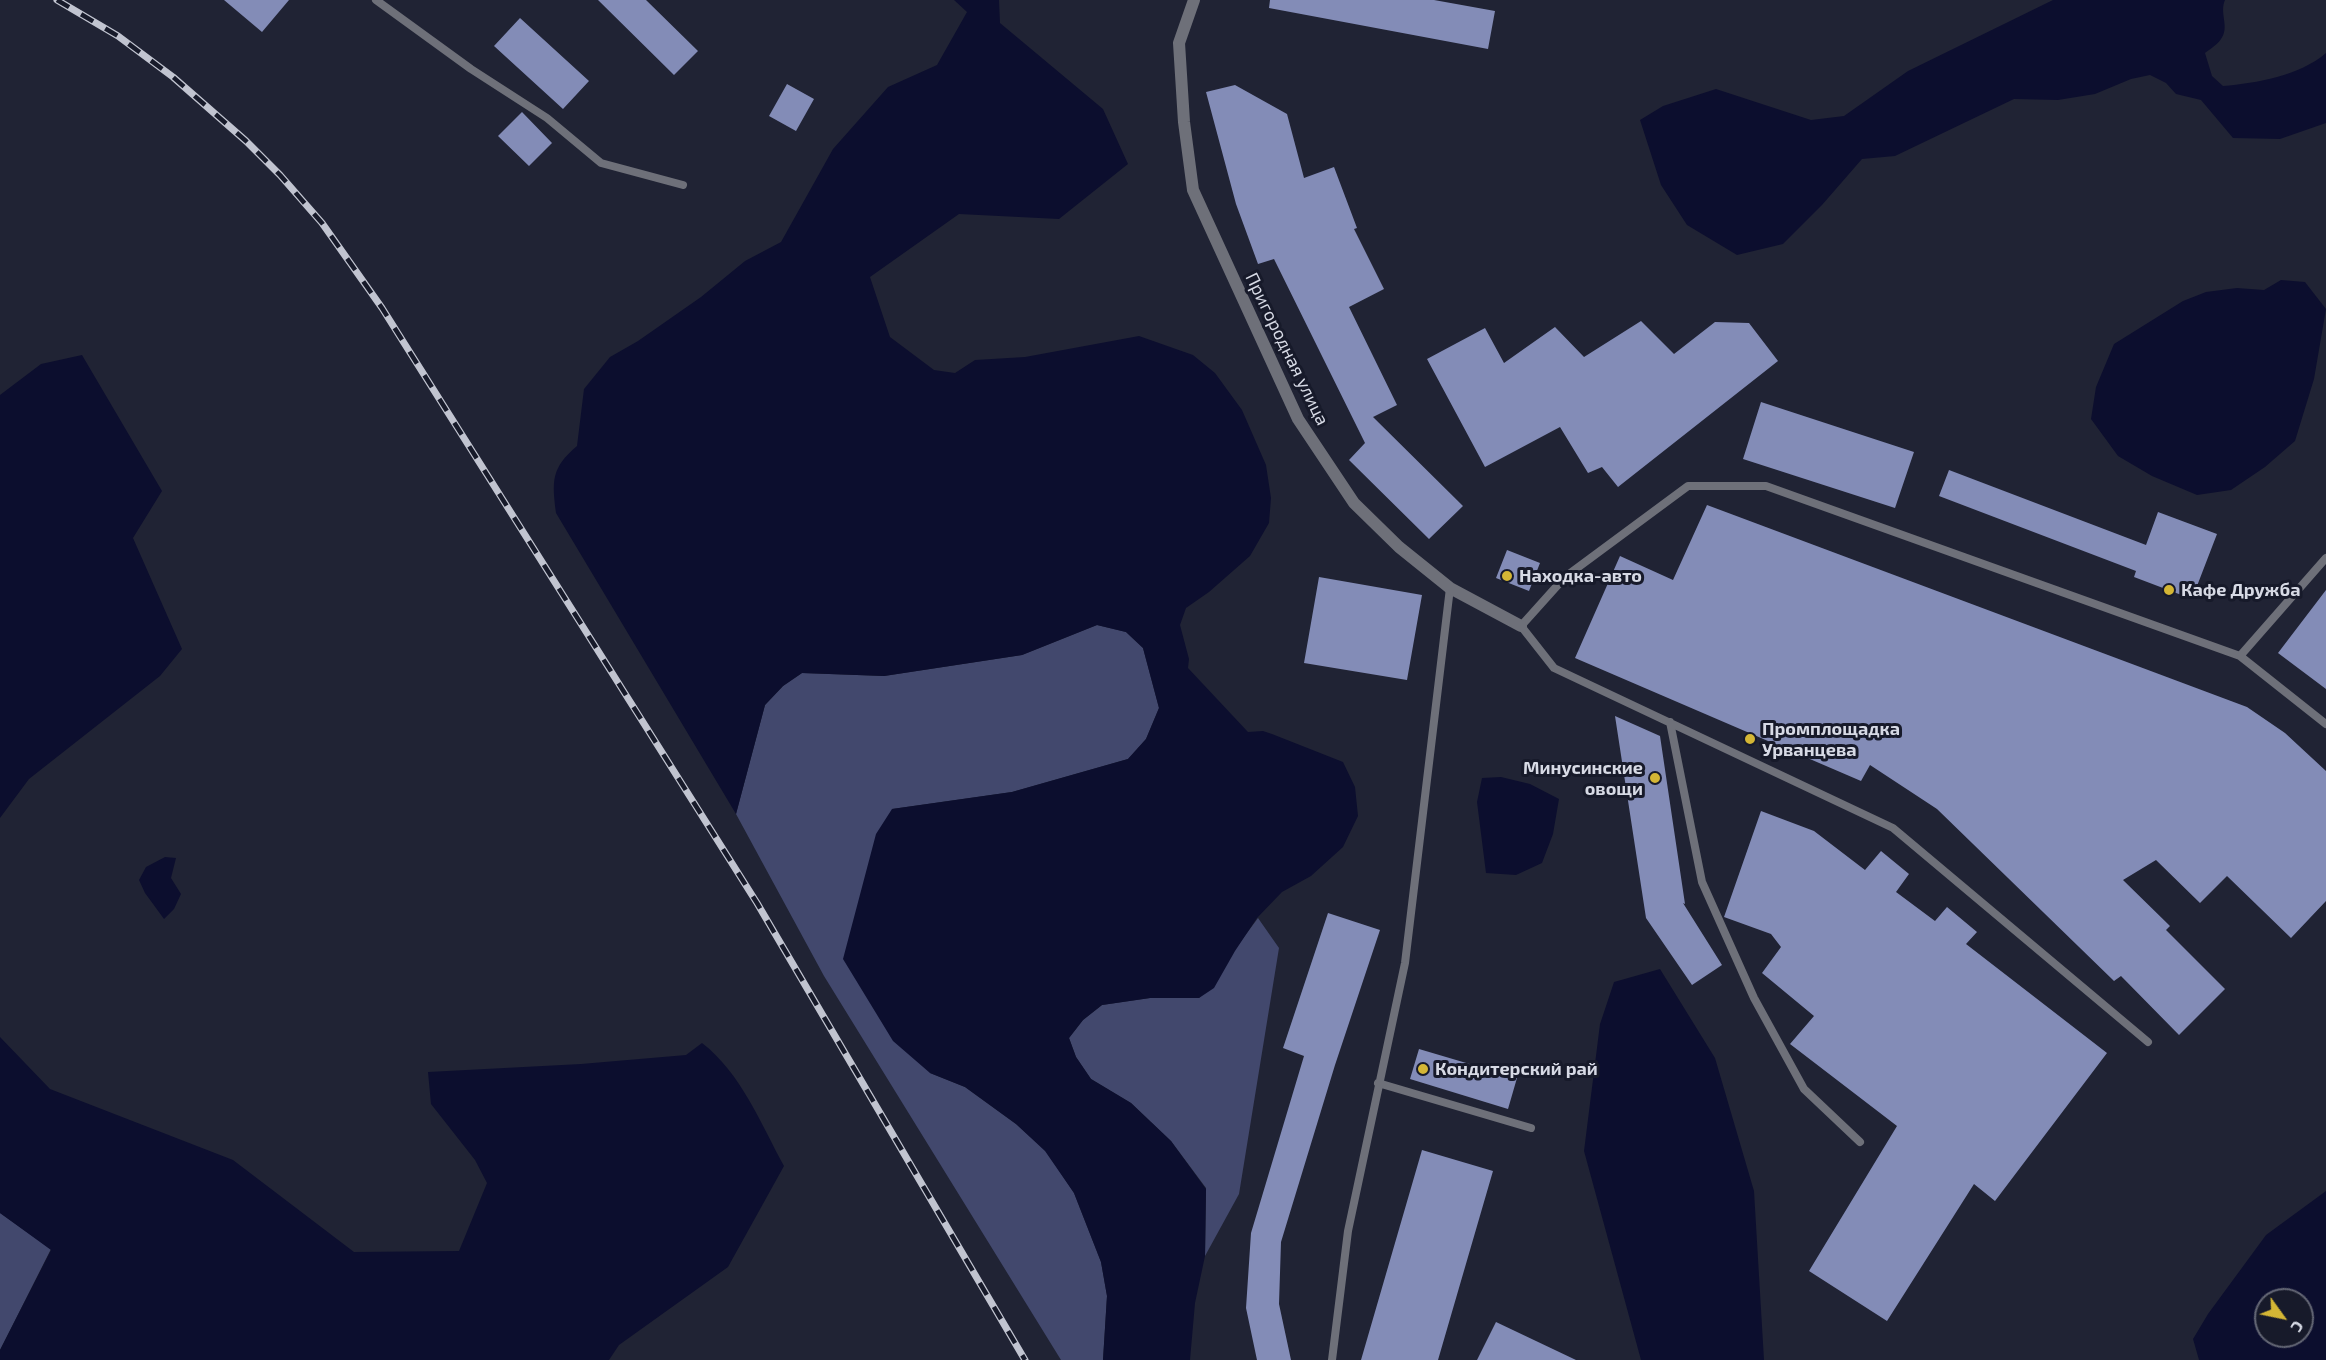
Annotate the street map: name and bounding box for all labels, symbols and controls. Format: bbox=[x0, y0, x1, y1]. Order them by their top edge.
street label: Пригородная улица bbox=[1241, 269, 1333, 429]
place label: Находка-авто bbox=[1519, 565, 1642, 587]
marker: Находка-авто bbox=[1500, 569, 1514, 583]
place label: Кафе Дружба bbox=[2181, 579, 2300, 601]
marker: Кафе Дружба bbox=[2162, 583, 2176, 597]
place label: Промплощадка Урванцева bbox=[1762, 718, 1900, 760]
marker: Промплощадка Урванцева bbox=[1743, 732, 1757, 746]
place label: Минусинские овощи bbox=[1523, 757, 1643, 800]
marker: Минусинские овощи bbox=[1648, 771, 1662, 785]
place label: Кондитерский рай bbox=[1435, 1058, 1598, 1080]
marker: Кондитерский рай bbox=[1416, 1062, 1430, 1076]
north arrow bbox=[2254, 1288, 2314, 1348]
text: С bbox=[2287, 1318, 2308, 1336]

